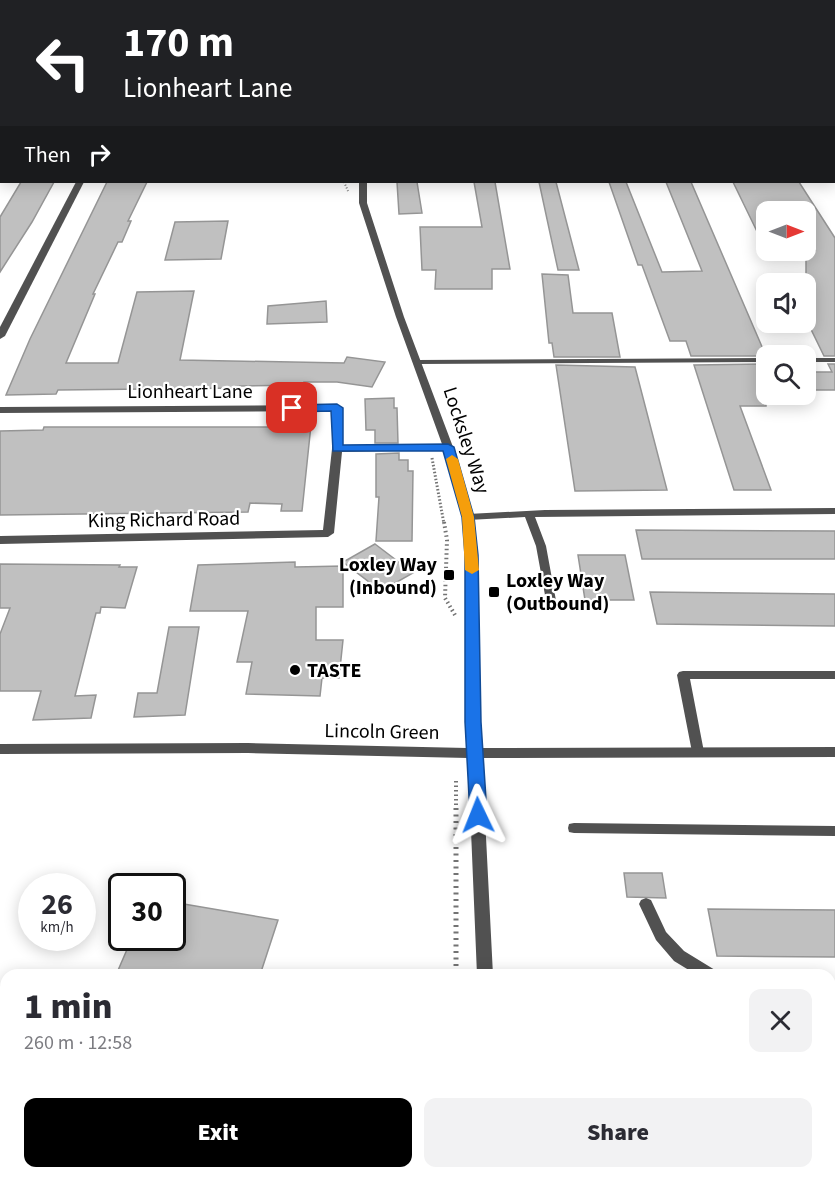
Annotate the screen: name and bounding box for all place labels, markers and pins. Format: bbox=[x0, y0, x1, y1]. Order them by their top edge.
pin bbox=[266, 382, 317, 433]
place label: Loxley Way (Inbound) bbox=[339, 551, 438, 602]
place label: Loxley Way (Outbound) bbox=[506, 567, 609, 618]
marker: Loxley Way (Inbound) bbox=[442, 568, 456, 582]
marker: Loxley Way (Outbound) bbox=[487, 585, 501, 599]
place label: TASTE bbox=[307, 657, 362, 685]
marker: TASTE bbox=[288, 663, 302, 677]

